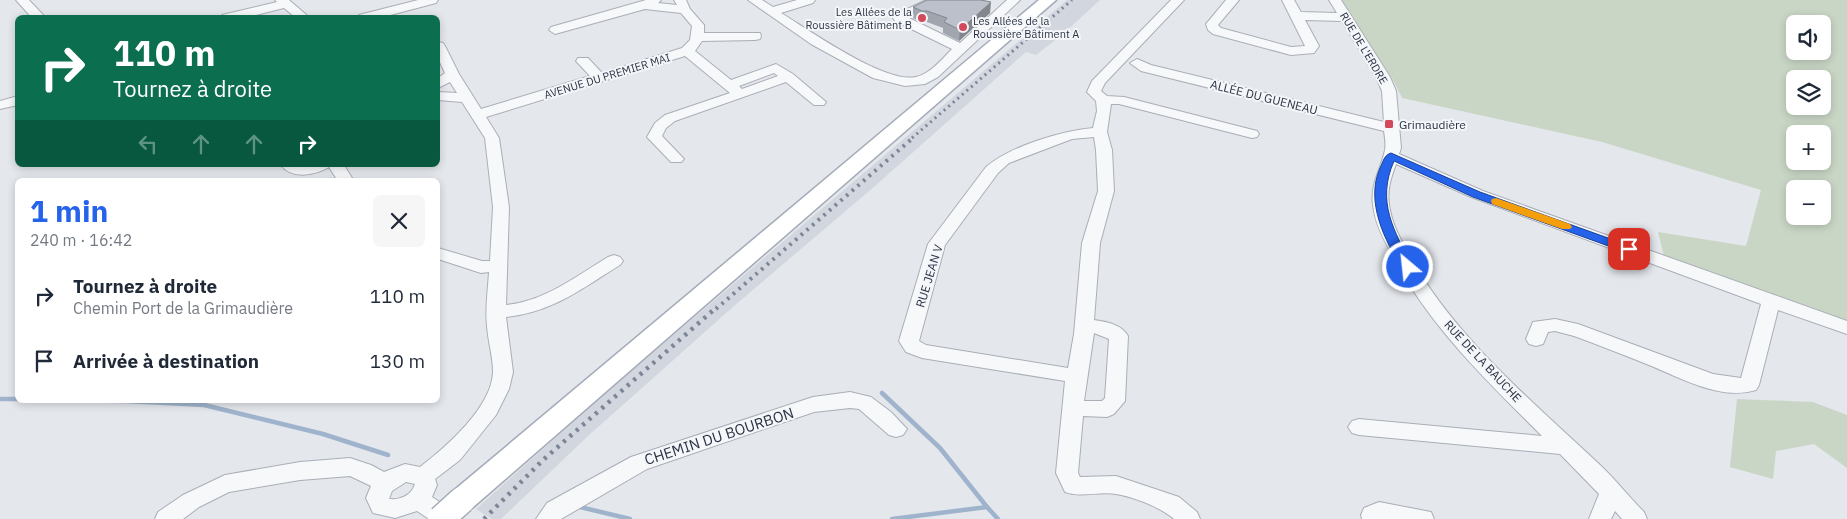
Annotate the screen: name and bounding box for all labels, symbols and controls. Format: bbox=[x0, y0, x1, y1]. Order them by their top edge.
place label: Les Allées de la Roussière Bâtiment B bbox=[805, 5, 912, 32]
street label: RUE DE L'ERDRE bbox=[1337, 9, 1391, 87]
marker: Les Allées de la Roussière Bâtiment B bbox=[916, 12, 928, 24]
place label: Les Allées de la Roussière Bâtiment A bbox=[973, 14, 1079, 41]
map controls bbox=[1786, 15, 1831, 225]
button: sound bbox=[1786, 15, 1831, 60]
marker: Les Allées de la Roussière Bâtiment A bbox=[957, 21, 969, 33]
text: 110 m bbox=[113, 30, 216, 76]
icon: right bbox=[30, 35, 95, 100]
street label: AVENUE DU PREMIER MAI bbox=[542, 50, 672, 102]
button: layers bbox=[1786, 70, 1831, 115]
text: Tournez à droite bbox=[113, 74, 272, 103]
street label: ALLÉE DU GUENEAU bbox=[1209, 76, 1319, 118]
place label: Grimaudière bbox=[1399, 117, 1466, 132]
marker: Grimaudière bbox=[1383, 118, 1395, 130]
button: + bbox=[1786, 125, 1831, 170]
icon: left bbox=[134, 130, 162, 158]
icon: ahead bbox=[187, 130, 215, 158]
icon: ahead bbox=[240, 130, 268, 158]
icon: right bbox=[293, 130, 321, 158]
button: − bbox=[1786, 180, 1831, 225]
text: 1 min bbox=[30, 191, 108, 230]
button: close bbox=[373, 195, 425, 247]
pin bbox=[1608, 228, 1650, 270]
text: 240 m · 16:42 bbox=[30, 230, 132, 250]
icon: arrive bbox=[1615, 235, 1643, 263]
position arrow bbox=[1381, 240, 1433, 292]
street label: RUE JEAN V bbox=[912, 242, 946, 309]
text: Tournez à droite bbox=[73, 274, 217, 298]
icon: right bbox=[30, 282, 58, 310]
text: 110 m bbox=[370, 284, 425, 308]
text: Chemin Port de la Grimaudière bbox=[73, 298, 293, 318]
street label: RUE DE LA BAUCHE bbox=[1441, 317, 1525, 405]
icon: arrive bbox=[30, 347, 58, 375]
text: Arrivée à destination bbox=[73, 349, 259, 373]
text: 130 m bbox=[370, 349, 425, 373]
street label: CHEMIN DU BOURBON bbox=[642, 403, 796, 469]

